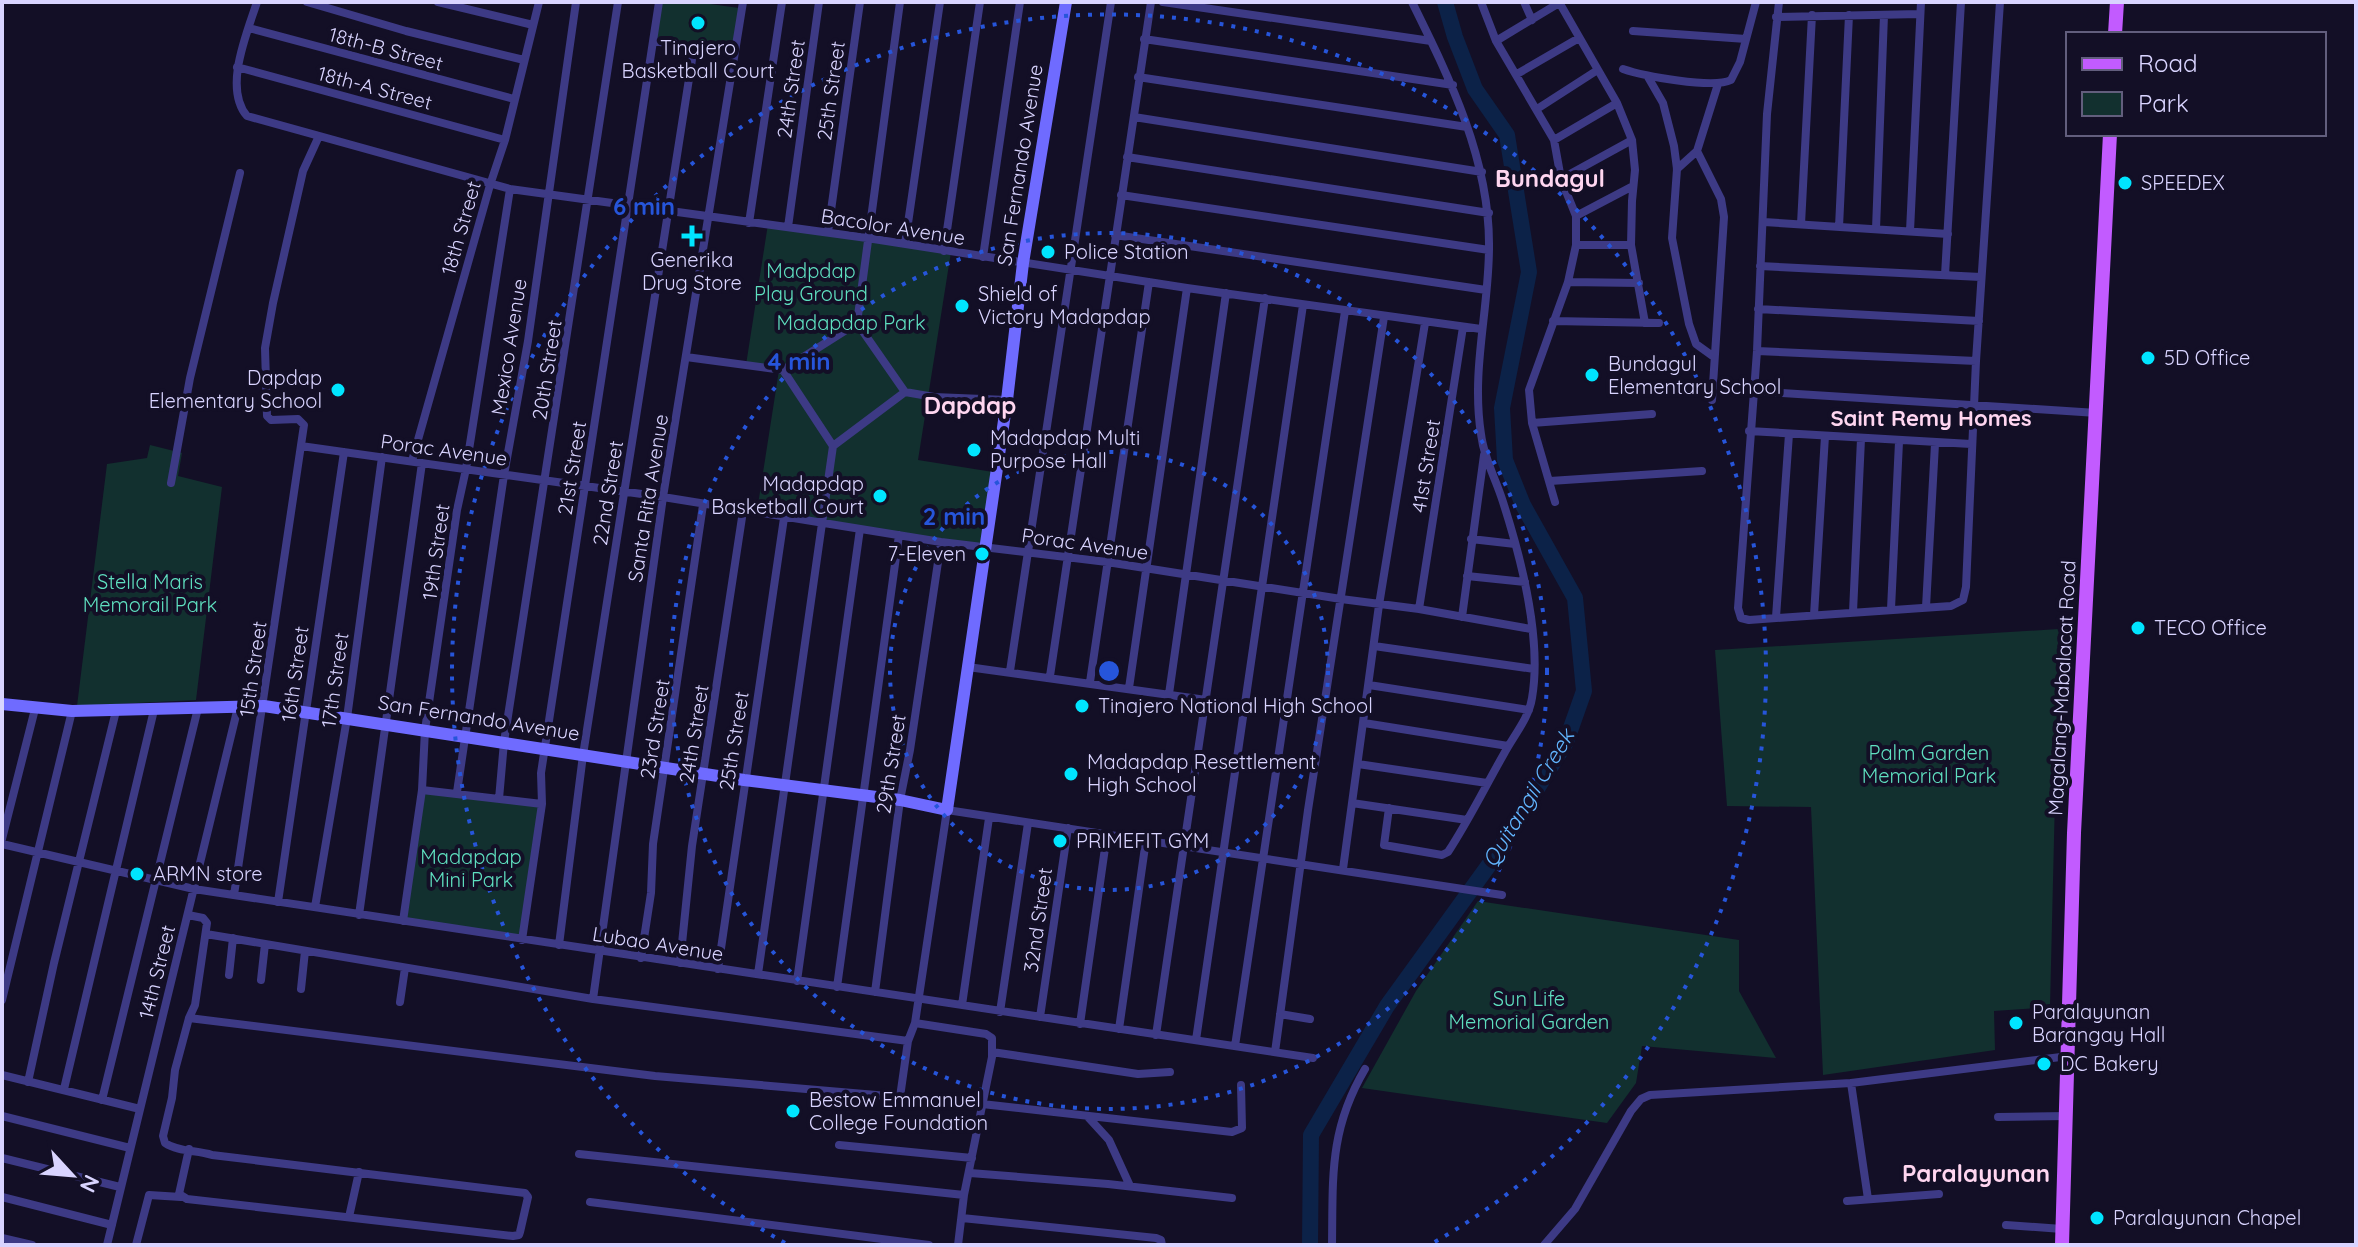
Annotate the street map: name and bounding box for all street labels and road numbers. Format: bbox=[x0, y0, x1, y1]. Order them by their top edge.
street label: 18th-B Street bbox=[326, 21, 446, 76]
street label: 24th Street bbox=[771, 38, 810, 140]
street label: 25th Street bbox=[811, 39, 850, 142]
street label: 18th-A Street bbox=[315, 60, 435, 115]
street label: San Fernando Avenue bbox=[991, 62, 1048, 267]
street label: 18th Street bbox=[435, 178, 486, 278]
street label: Bacolor Avenue bbox=[819, 203, 967, 250]
street label: Mexico Avenue bbox=[485, 277, 532, 417]
street label: 20th Street bbox=[526, 318, 567, 422]
street label: Santa Rita Avenue bbox=[622, 412, 673, 584]
street label: 41st Street bbox=[1406, 417, 1445, 514]
street label: 21st Street bbox=[552, 419, 591, 517]
street label: Porac Avenue bbox=[379, 428, 509, 471]
street label: 22nd Street bbox=[587, 438, 628, 547]
street label: 19th Street bbox=[416, 502, 455, 602]
street label: Porac Avenue bbox=[1020, 522, 1150, 565]
street label: Magalang-Mabalacat Road bbox=[2042, 560, 2081, 816]
street label: 15th Street bbox=[233, 619, 272, 718]
street label: 16th Street bbox=[275, 624, 314, 723]
street label: 17th Street bbox=[315, 630, 354, 729]
street label: 23rd Street bbox=[634, 677, 675, 781]
street label: 24th Street bbox=[673, 683, 714, 785]
street label: San Fernando Avenue bbox=[377, 689, 582, 746]
street label: 25th Street bbox=[713, 689, 754, 792]
street label: 29th Street bbox=[870, 712, 911, 816]
street label: 32nd Street bbox=[1018, 866, 1057, 974]
street label: Lubao Avenue bbox=[591, 921, 725, 966]
street label: 14th Street bbox=[133, 922, 180, 1021]

